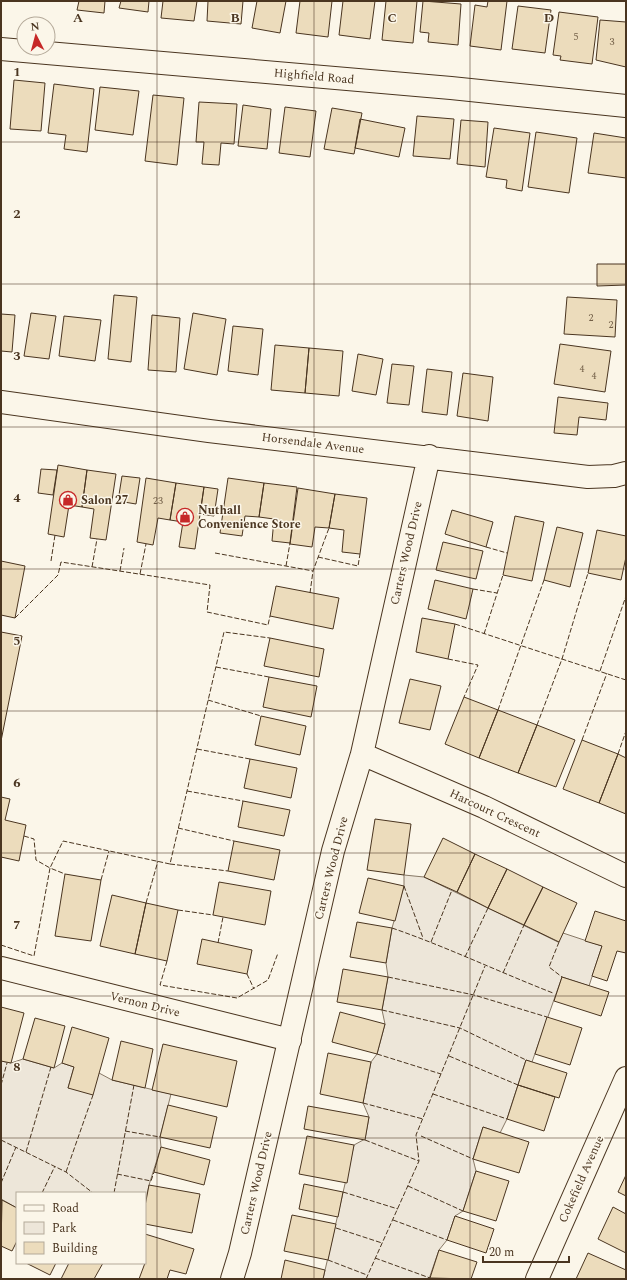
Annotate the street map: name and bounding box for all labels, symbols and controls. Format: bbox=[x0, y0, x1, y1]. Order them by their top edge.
text: A bbox=[73, 8, 83, 28]
text: B bbox=[230, 8, 240, 28]
text: C bbox=[387, 8, 397, 28]
text: D bbox=[544, 8, 554, 28]
north arrow bbox=[16, 16, 56, 56]
text: N bbox=[30, 18, 40, 35]
house number: 5 bbox=[574, 29, 579, 45]
house number: 3 bbox=[610, 34, 615, 50]
text: 1 bbox=[13, 62, 21, 82]
street label: Highfield Road bbox=[273, 64, 355, 90]
text: 2 bbox=[13, 204, 21, 224]
house number: 2 bbox=[589, 310, 594, 326]
house number: 2 bbox=[609, 317, 614, 333]
text: 3 bbox=[13, 346, 21, 366]
house number: 4 bbox=[580, 361, 585, 377]
house number: 4 bbox=[592, 368, 597, 384]
street label: Horsendale Avenue bbox=[260, 428, 366, 459]
text: 4 bbox=[13, 488, 21, 508]
shop icon: Salon 27 bbox=[58, 490, 78, 510]
place label: Salon 27 bbox=[81, 491, 129, 510]
house number: 23 bbox=[153, 493, 163, 509]
street label: Carters Wood Drive bbox=[385, 499, 428, 607]
place label: Nuthall Convenience Store bbox=[198, 501, 301, 534]
shop icon: Nuthall Convenience Store bbox=[175, 507, 195, 527]
text: 5 bbox=[13, 631, 21, 651]
text: 6 bbox=[13, 773, 21, 793]
street label: Harcourt Crescent bbox=[446, 784, 543, 843]
street label: Carters Wood Drive bbox=[309, 814, 354, 922]
text: 7 bbox=[13, 915, 21, 935]
street label: Vernon Drive bbox=[108, 987, 182, 1022]
text: 8 bbox=[13, 1057, 21, 1077]
street label: Carters Wood Drive bbox=[235, 1129, 278, 1237]
street label: Cokefield Avenue bbox=[554, 1132, 609, 1226]
legend bbox=[16, 1192, 146, 1264]
text: Road bbox=[52, 1199, 79, 1218]
text: Park bbox=[52, 1219, 77, 1238]
scale bar bbox=[483, 1238, 569, 1264]
text: Building bbox=[52, 1239, 98, 1258]
text: 20 m bbox=[489, 1243, 514, 1262]

